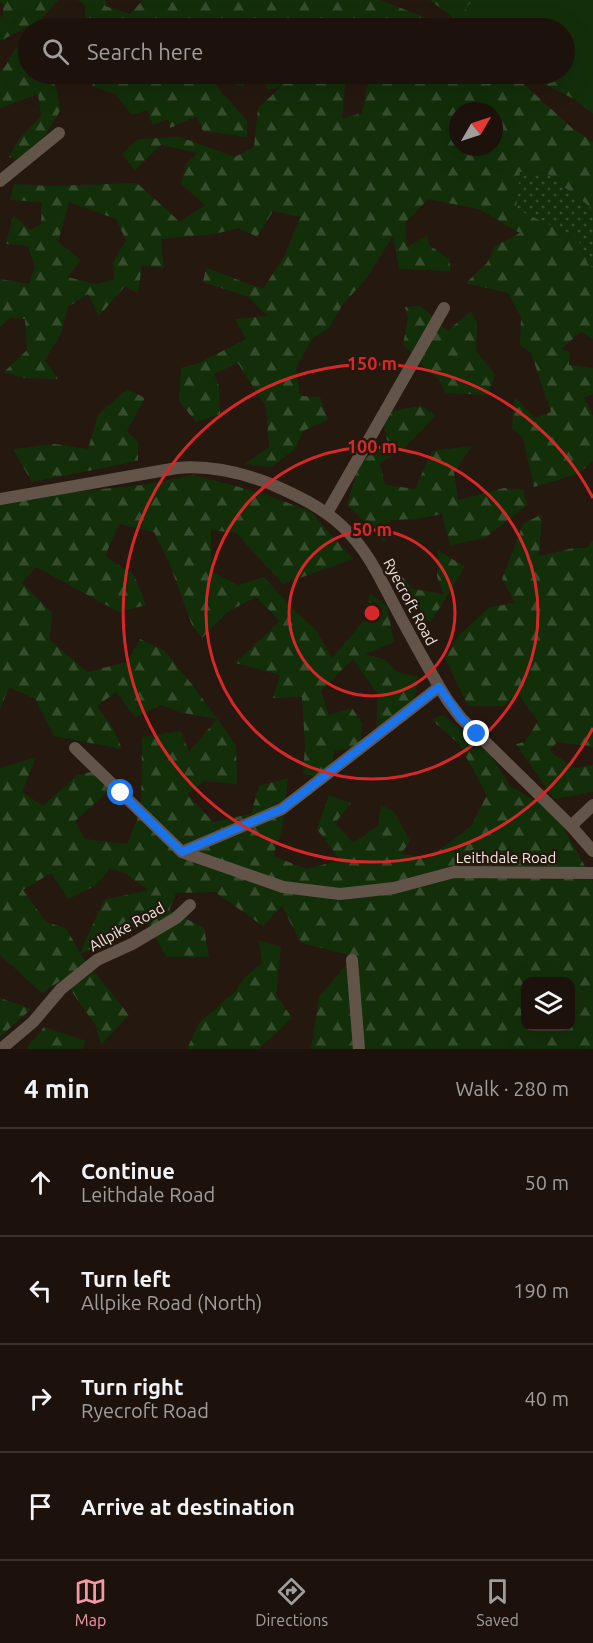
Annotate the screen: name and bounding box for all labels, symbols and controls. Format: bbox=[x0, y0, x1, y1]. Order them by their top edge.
search box bbox=[18, 18, 575, 84]
icon: search bbox=[39, 35, 72, 68]
text: Search here bbox=[87, 39, 203, 64]
north arrow bbox=[449, 102, 503, 156]
text: 150 m bbox=[347, 353, 397, 373]
text: 100 m bbox=[347, 436, 397, 456]
text: 50 m bbox=[352, 519, 392, 539]
street label: Ryecroft Road bbox=[380, 555, 440, 648]
centre of rings bbox=[362, 603, 382, 623]
route end bbox=[463, 720, 489, 746]
route start bbox=[107, 779, 133, 805]
street label: Leithdale Road bbox=[456, 849, 556, 866]
street label: Allpike Road bbox=[86, 899, 167, 954]
map controls bbox=[521, 977, 575, 1031]
button: layers bbox=[521, 977, 575, 1031]
text: 4 min bbox=[24, 1074, 90, 1103]
text: Walk · 280 m bbox=[456, 1077, 569, 1100]
text: Continue bbox=[81, 1158, 175, 1183]
icon: ahead bbox=[24, 1166, 57, 1199]
text: 50 m bbox=[525, 1171, 569, 1194]
text: Leithdale Road bbox=[81, 1183, 215, 1206]
text: Turn left bbox=[81, 1266, 171, 1291]
icon: left bbox=[24, 1274, 57, 1307]
text: 190 m bbox=[513, 1279, 569, 1302]
text: Allpike Road (North) bbox=[81, 1291, 262, 1314]
text: Turn right bbox=[81, 1374, 183, 1399]
icon: right bbox=[24, 1382, 57, 1415]
text: 40 m bbox=[525, 1387, 569, 1410]
text: Ryecroft Road bbox=[81, 1399, 209, 1422]
icon: arrive bbox=[24, 1490, 57, 1523]
text: Arrive at destination bbox=[81, 1494, 295, 1519]
tab: Map bbox=[74, 1575, 107, 1629]
tab: Directions bbox=[255, 1575, 328, 1629]
tab: Saved bbox=[476, 1575, 519, 1629]

